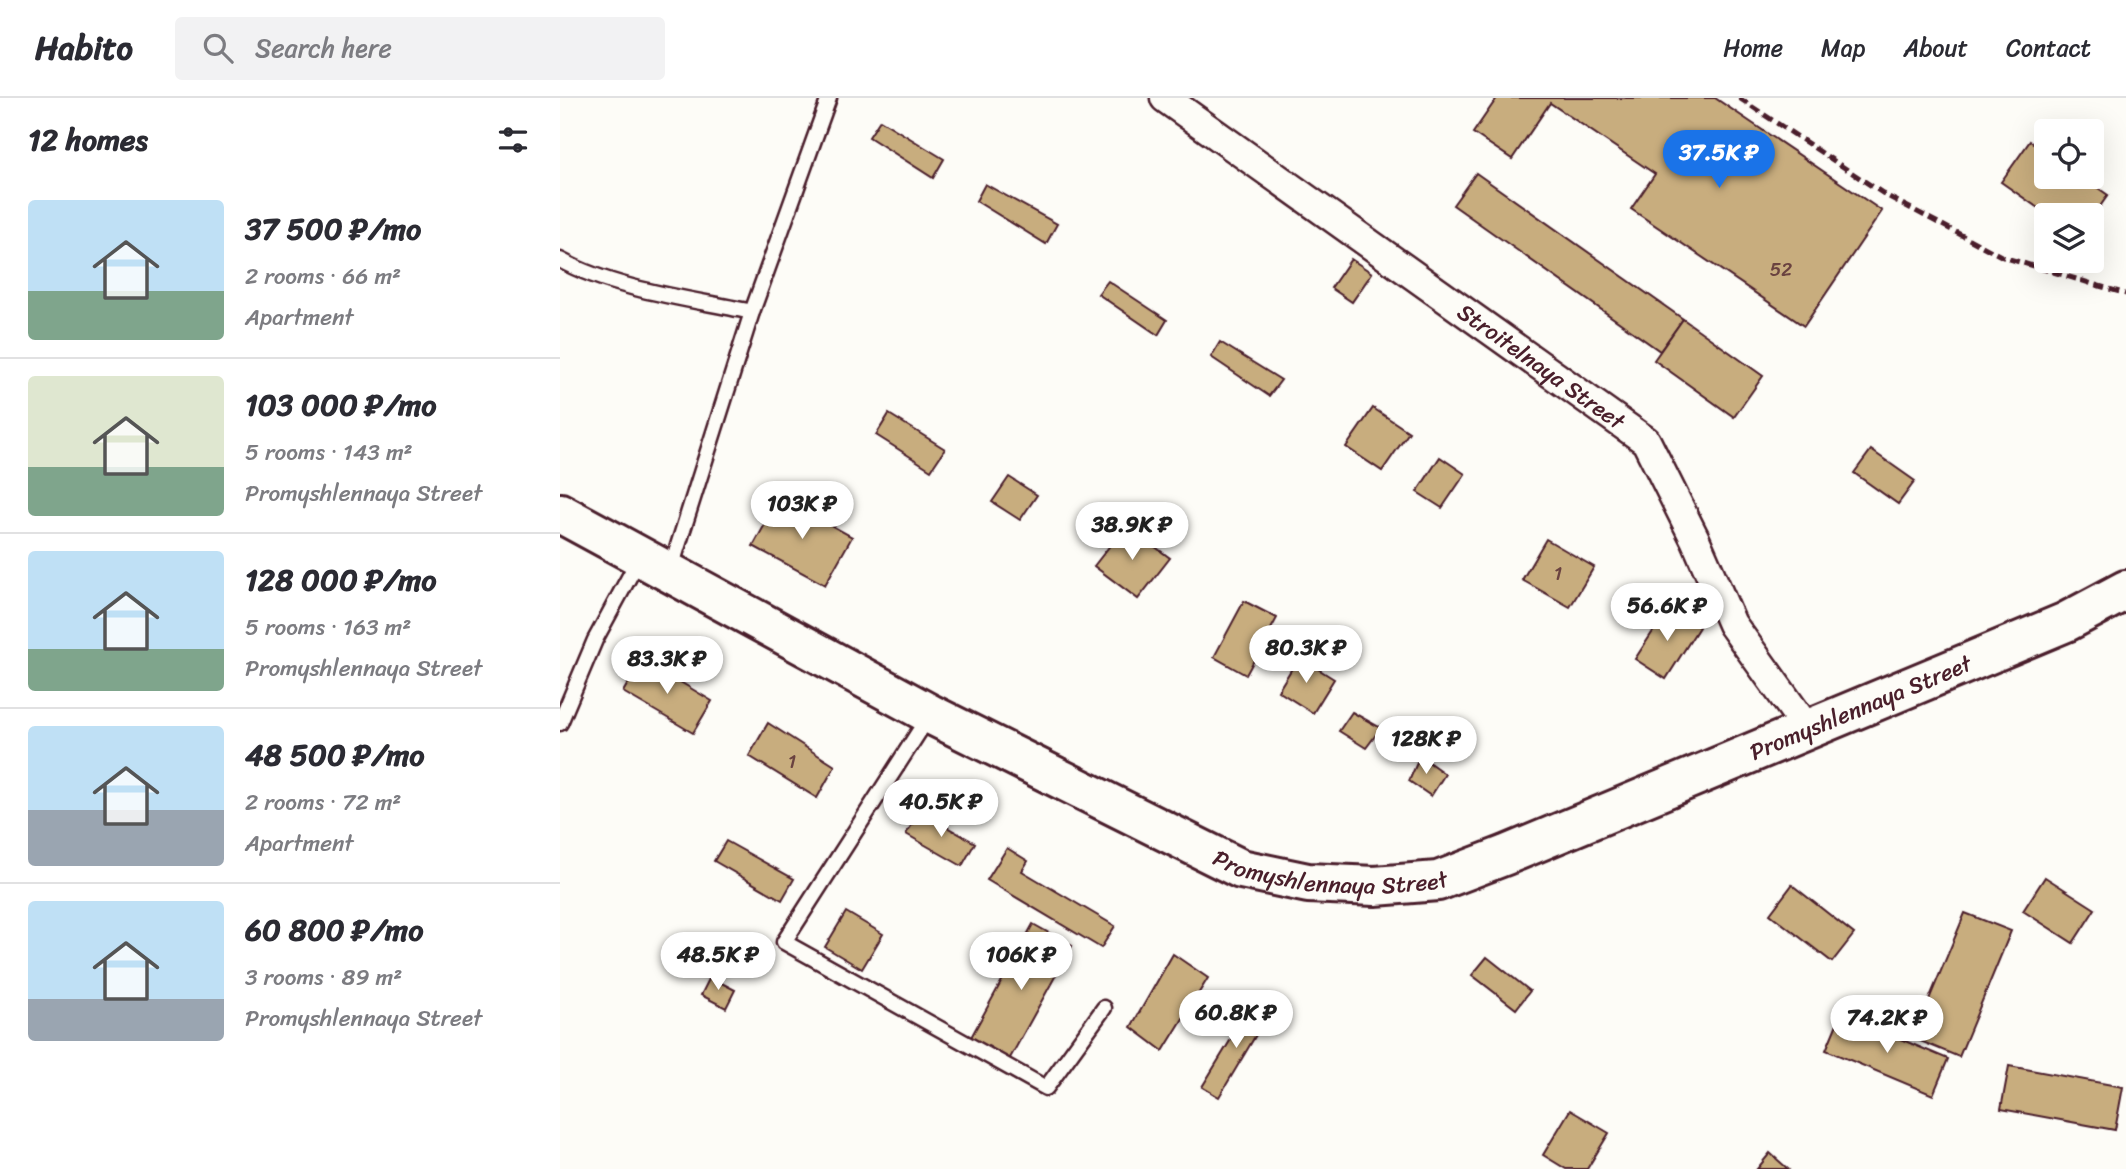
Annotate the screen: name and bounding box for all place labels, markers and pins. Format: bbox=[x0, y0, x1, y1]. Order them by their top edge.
pin: 37.5K ₽ bbox=[1654, 130, 1784, 190]
pin: 103K ₽ bbox=[745, 482, 859, 541]
pin: 38.9K ₽ bbox=[1067, 503, 1197, 562]
pin: 56.6K ₽ bbox=[1602, 584, 1732, 643]
pin: 80.3K ₽ bbox=[1241, 626, 1371, 685]
pin: 83.3K ₽ bbox=[602, 636, 732, 696]
pin: 128K ₽ bbox=[1369, 716, 1483, 776]
pin: 40.5K ₽ bbox=[876, 780, 1006, 839]
pin: 48.5K ₽ bbox=[653, 932, 783, 992]
pin: 106K ₽ bbox=[964, 932, 1078, 992]
pin: 60.8K ₽ bbox=[1171, 990, 1301, 1050]
pin: 74.2K ₽ bbox=[1822, 996, 1952, 1055]

